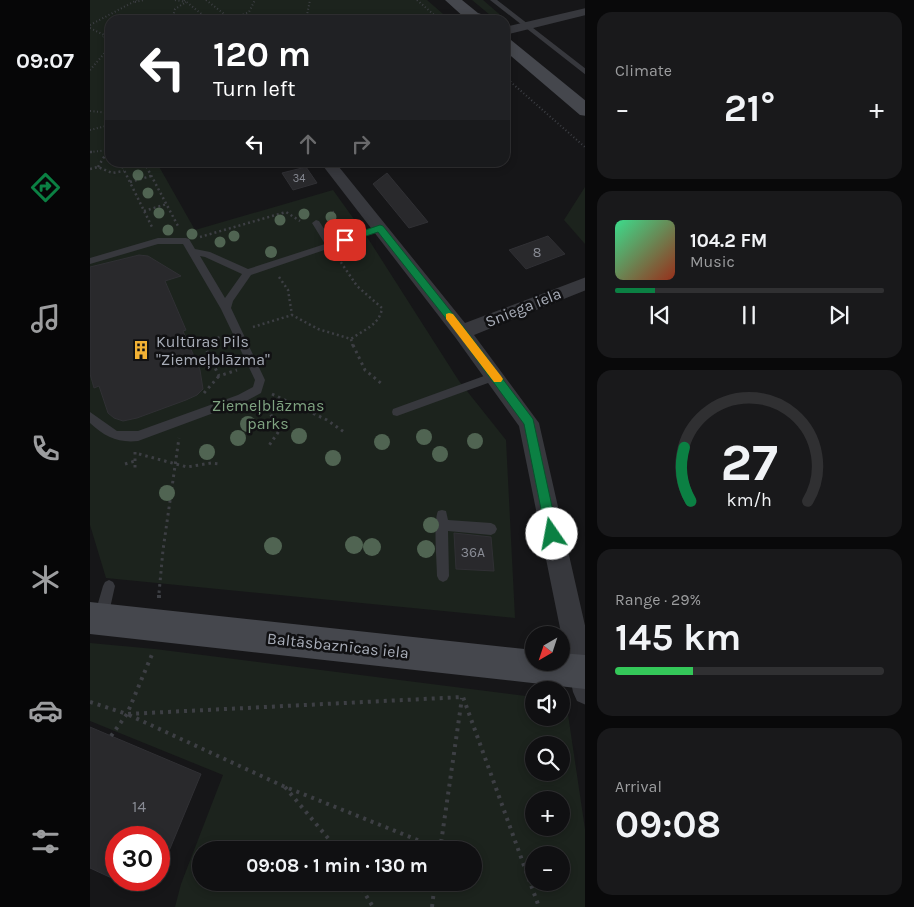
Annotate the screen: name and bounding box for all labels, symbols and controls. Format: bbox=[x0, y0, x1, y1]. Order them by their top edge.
text: 120 m bbox=[213, 34, 311, 75]
icon: left bbox=[130, 35, 195, 100]
text: 09:07 bbox=[16, 48, 74, 74]
text: Climate bbox=[615, 61, 672, 80]
text: Turn left bbox=[213, 76, 296, 102]
text: 21° bbox=[724, 86, 775, 131]
text: − bbox=[615, 92, 630, 125]
text: + bbox=[869, 92, 884, 125]
icon: left bbox=[241, 130, 269, 158]
icon: ahead bbox=[294, 130, 322, 158]
icon: right bbox=[347, 130, 375, 158]
icon: directions bbox=[28, 170, 63, 205]
house number: 34 bbox=[293, 172, 305, 185]
pin bbox=[324, 219, 366, 261]
icon: arrive bbox=[331, 226, 359, 254]
text: 104.2 FM bbox=[690, 230, 767, 252]
house number: 8 bbox=[533, 244, 541, 261]
text: Music bbox=[690, 252, 735, 271]
street label: Sniega iela bbox=[482, 284, 564, 331]
icon: music bbox=[28, 301, 63, 336]
icon: previous bbox=[646, 301, 674, 329]
icon: pause bbox=[735, 301, 763, 329]
icon: next bbox=[825, 301, 853, 329]
place label: Kultūras Pils "Ziemeļblāzma" bbox=[156, 332, 270, 369]
building icon: Kultūras Pils "Ziemeļblāzma" bbox=[130, 339, 152, 361]
park label: Ziemeļblāzmas parks bbox=[212, 396, 324, 433]
icon: phone bbox=[28, 431, 63, 466]
text: 27 bbox=[721, 432, 778, 493]
text: km/h bbox=[727, 490, 772, 511]
position arrow bbox=[525, 507, 577, 559]
house number: 36A bbox=[461, 544, 485, 561]
icon: climate bbox=[28, 562, 63, 597]
text: Range · 29% bbox=[615, 590, 701, 609]
text: 145 km bbox=[615, 615, 741, 660]
north arrow bbox=[525, 626, 570, 671]
map controls bbox=[525, 626, 570, 891]
street label: Baltāsbaznīcas iela bbox=[266, 629, 410, 662]
button: sound bbox=[525, 681, 570, 726]
icon: car bbox=[28, 693, 63, 728]
button: search bbox=[525, 736, 570, 781]
text: Arrival bbox=[615, 777, 662, 796]
button: + bbox=[525, 791, 570, 836]
house number: 14 bbox=[132, 797, 146, 816]
text: 09:08 bbox=[615, 802, 721, 847]
icon: filters bbox=[28, 824, 63, 859]
speed limit sign: 30 bbox=[105, 826, 170, 891]
button: − bbox=[525, 846, 570, 891]
text: 09:08 · 1 min · 130 m bbox=[246, 855, 428, 877]

